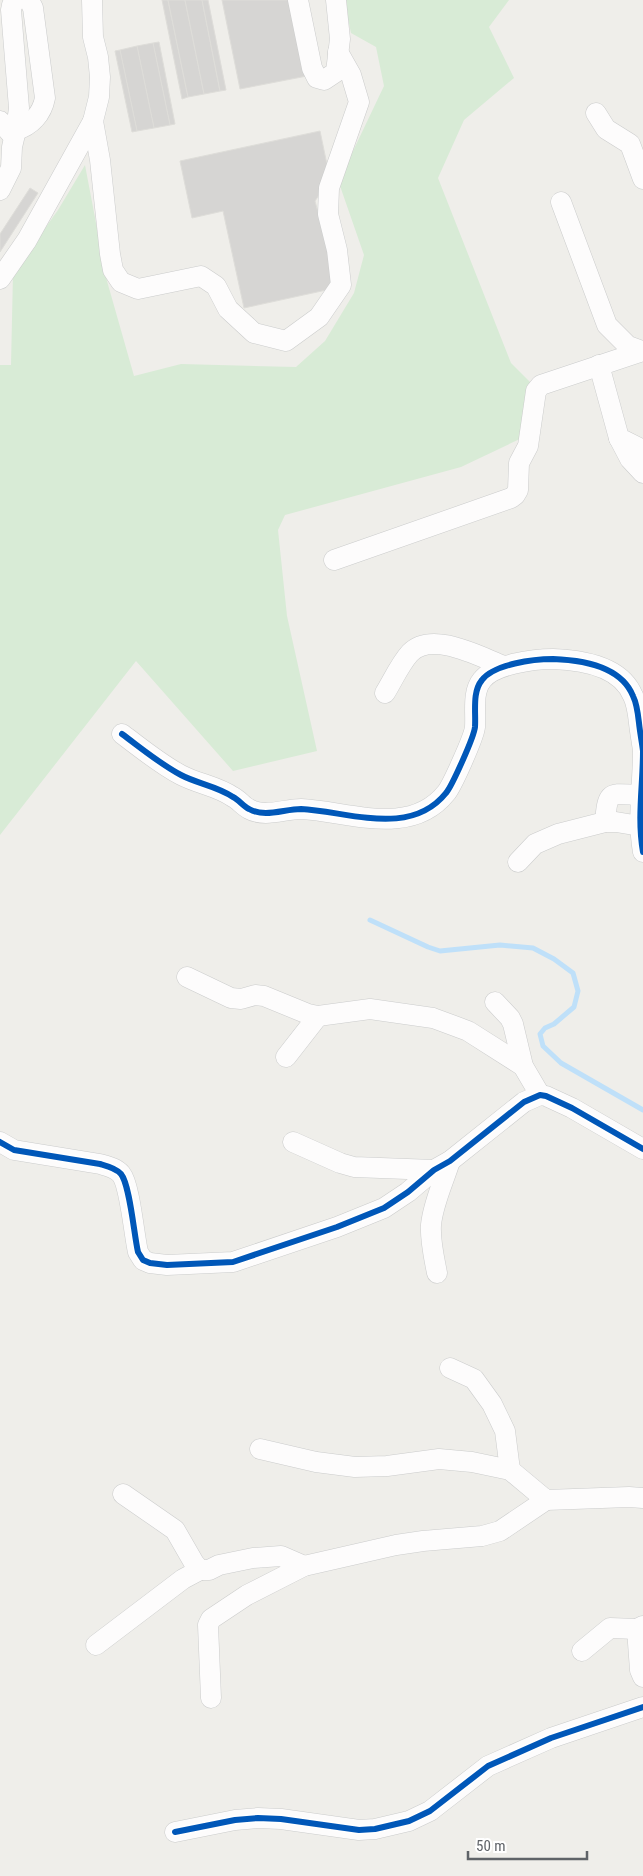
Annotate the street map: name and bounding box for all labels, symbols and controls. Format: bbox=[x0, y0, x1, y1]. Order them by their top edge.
scale bar bbox=[468, 1828, 587, 1860]
text: 50 m bbox=[476, 1837, 506, 1855]

